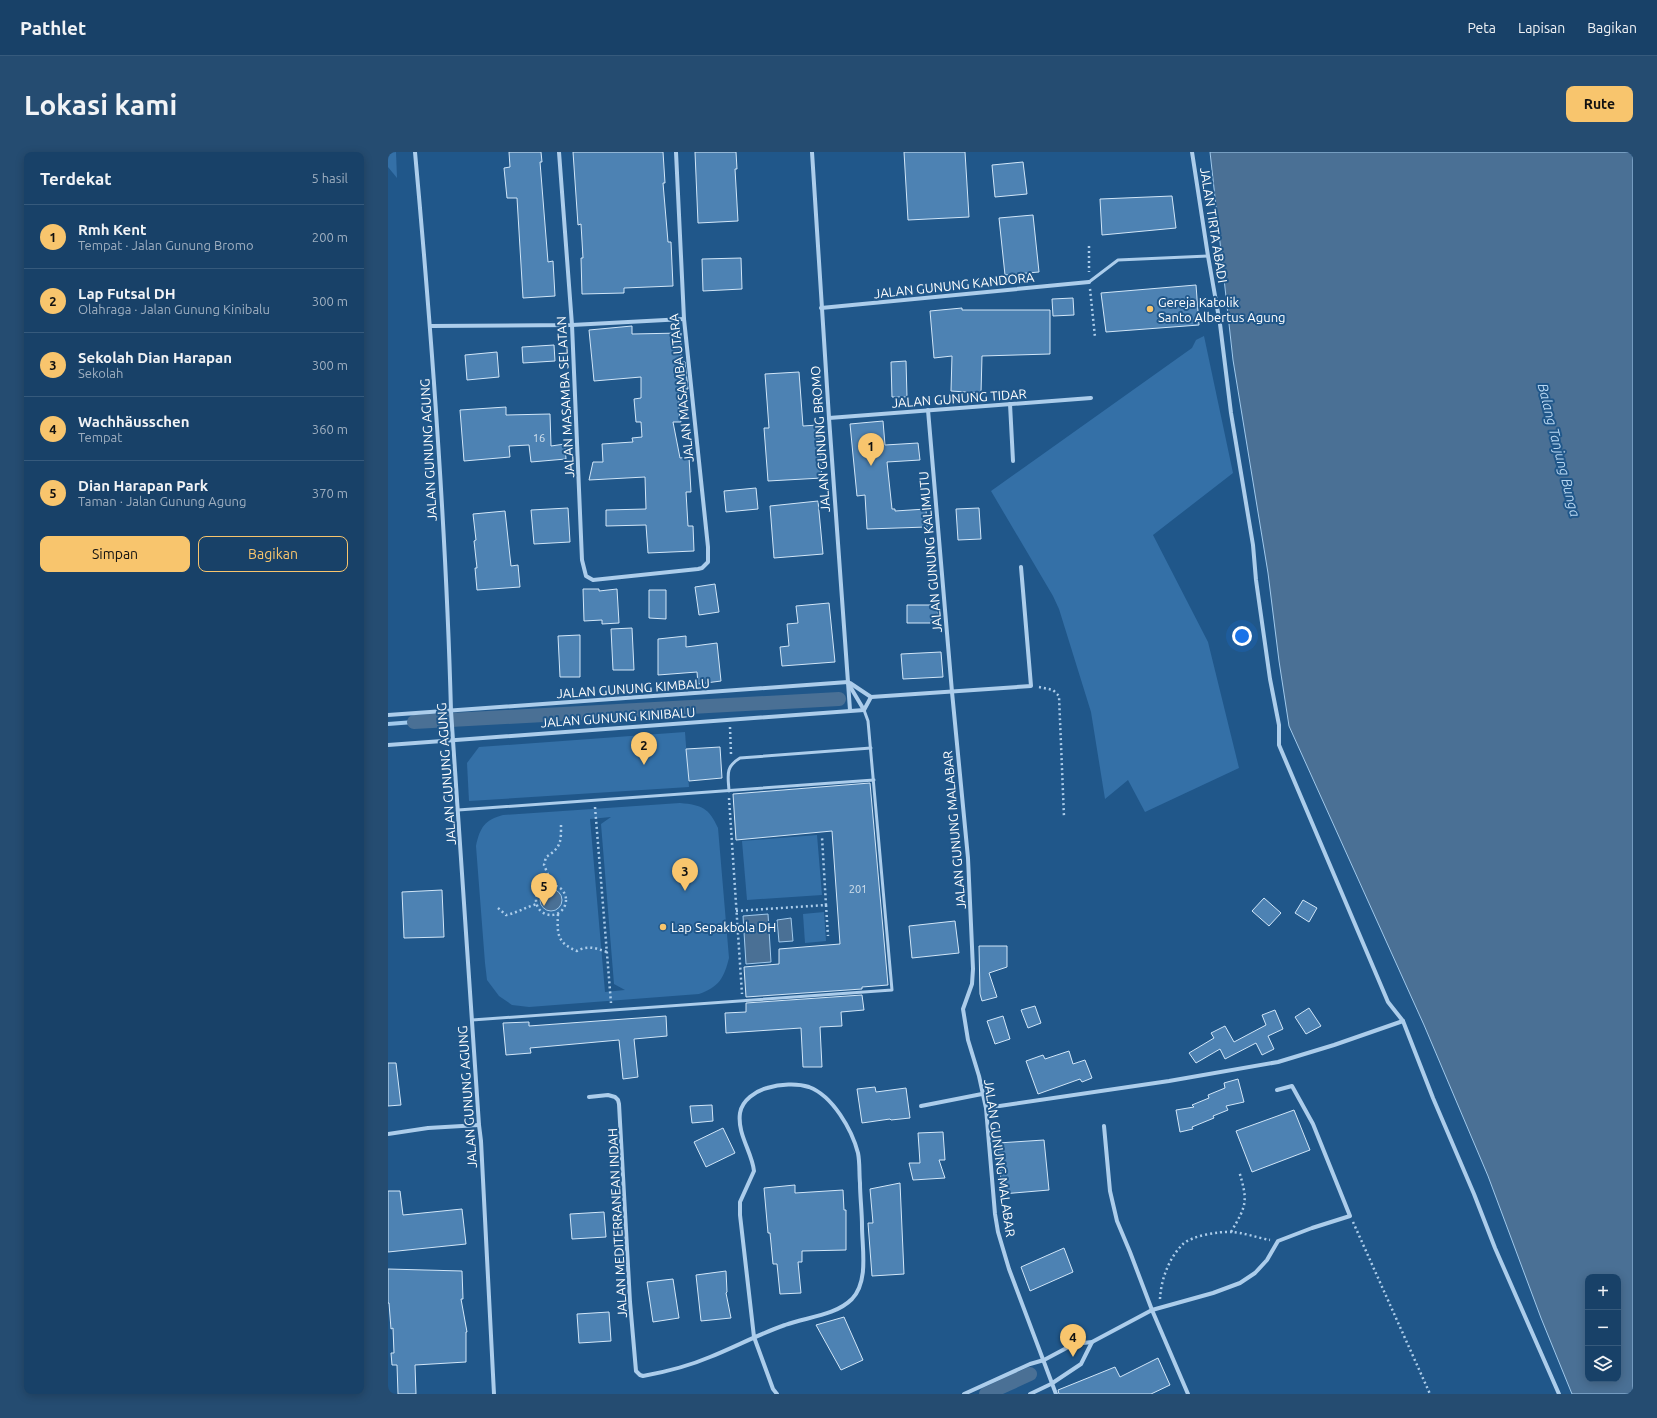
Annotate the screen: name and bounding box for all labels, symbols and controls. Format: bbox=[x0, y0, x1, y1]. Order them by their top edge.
text: Pathlet bbox=[20, 17, 86, 39]
text: Peta bbox=[1468, 20, 1496, 36]
text: Lapisan bbox=[1518, 20, 1565, 36]
text: Bagikan bbox=[1587, 20, 1637, 36]
button: Rute bbox=[1566, 86, 1633, 122]
text: Lokasi kami bbox=[24, 89, 177, 120]
street label: JALAN TIRTA ABADI bbox=[1198, 166, 1230, 284]
text: Terdekat bbox=[40, 169, 112, 188]
text: 5 hasil bbox=[311, 171, 348, 185]
text: Rmh Kent bbox=[78, 221, 146, 238]
text: 1 bbox=[49, 230, 57, 244]
text: 200 m bbox=[312, 230, 348, 244]
text: Tempat · Jalan Gunung Bromo bbox=[78, 238, 254, 252]
street label: JALAN GUNUNG KANDORA bbox=[873, 270, 1035, 300]
text: Lap Futsal DH bbox=[78, 285, 176, 302]
text: 2 bbox=[49, 294, 57, 308]
text: 300 m bbox=[312, 294, 348, 308]
place label: Gereja Katolik Santo Albertus Agung bbox=[1158, 295, 1286, 324]
text: Olahraga · Jalan Gunung Kinibalu bbox=[78, 302, 270, 316]
marker: Gereja Katolik Santo Albertus Agung bbox=[1145, 304, 1155, 314]
street label: JALAN MASAMBA UTARA bbox=[666, 312, 696, 463]
street label: JALAN MASAMBA SELATAN bbox=[554, 316, 576, 478]
text: Sekolah Dian Harapan bbox=[78, 349, 232, 366]
text: 3 bbox=[49, 358, 57, 372]
text: 300 m bbox=[312, 358, 348, 372]
street label: JALAN GUNUNG BROMO bbox=[808, 365, 832, 513]
text: Sekolah bbox=[78, 366, 123, 380]
street label: JALAN GUNUNG AGUNG bbox=[417, 378, 439, 522]
water label: Balang Tanjung Bunga bbox=[1535, 382, 1583, 519]
street label: JALAN GUNUNG TIDAR bbox=[891, 386, 1027, 410]
text: Wachhäusschen bbox=[78, 413, 189, 430]
text: 4 bbox=[49, 422, 57, 436]
text: 360 m bbox=[312, 422, 348, 436]
text: Tempat bbox=[78, 430, 122, 444]
house number: 16 bbox=[533, 432, 545, 444]
pin: 1 bbox=[858, 433, 884, 466]
street label: JALAN GUNUNG KALIMUTU bbox=[916, 471, 944, 633]
text: Dian Harapan Park bbox=[78, 477, 208, 494]
text: 5 bbox=[49, 486, 57, 500]
text: 370 m bbox=[312, 486, 348, 500]
text: Taman · Jalan Gunung Agung bbox=[78, 494, 246, 508]
button: Simpan bbox=[40, 536, 190, 572]
button: Bagikan bbox=[198, 536, 348, 572]
your location bbox=[1232, 626, 1252, 646]
street label: JALAN GUNUNG KIMBALU bbox=[556, 676, 710, 700]
street label: JALAN GUNUNG AGUNG bbox=[434, 702, 458, 846]
street label: JALAN GUNUNG KINIBALU bbox=[540, 705, 696, 729]
pin: 2 bbox=[631, 732, 657, 765]
street label: JALAN GUNUNG MALABAR bbox=[940, 750, 968, 910]
pin: 3 bbox=[672, 858, 698, 891]
pin: 5 bbox=[531, 873, 557, 906]
house number: 201 bbox=[849, 883, 867, 895]
place label: Lap Sepakbola DH bbox=[671, 920, 776, 934]
marker: Lap Sepakbola DH bbox=[658, 922, 668, 932]
street label: JALAN GUNUNG AGUNG bbox=[455, 1025, 479, 1169]
street label: JALAN GUNUNG MALABAR bbox=[982, 1078, 1018, 1238]
street label: JALAN MEDITERRANEAN INDAH bbox=[605, 1128, 629, 1318]
map controls bbox=[1585, 1274, 1621, 1382]
button: + bbox=[1585, 1274, 1621, 1310]
button: − bbox=[1585, 1310, 1621, 1346]
pin: 4 bbox=[1060, 1324, 1086, 1357]
button: layers bbox=[1585, 1346, 1621, 1382]

